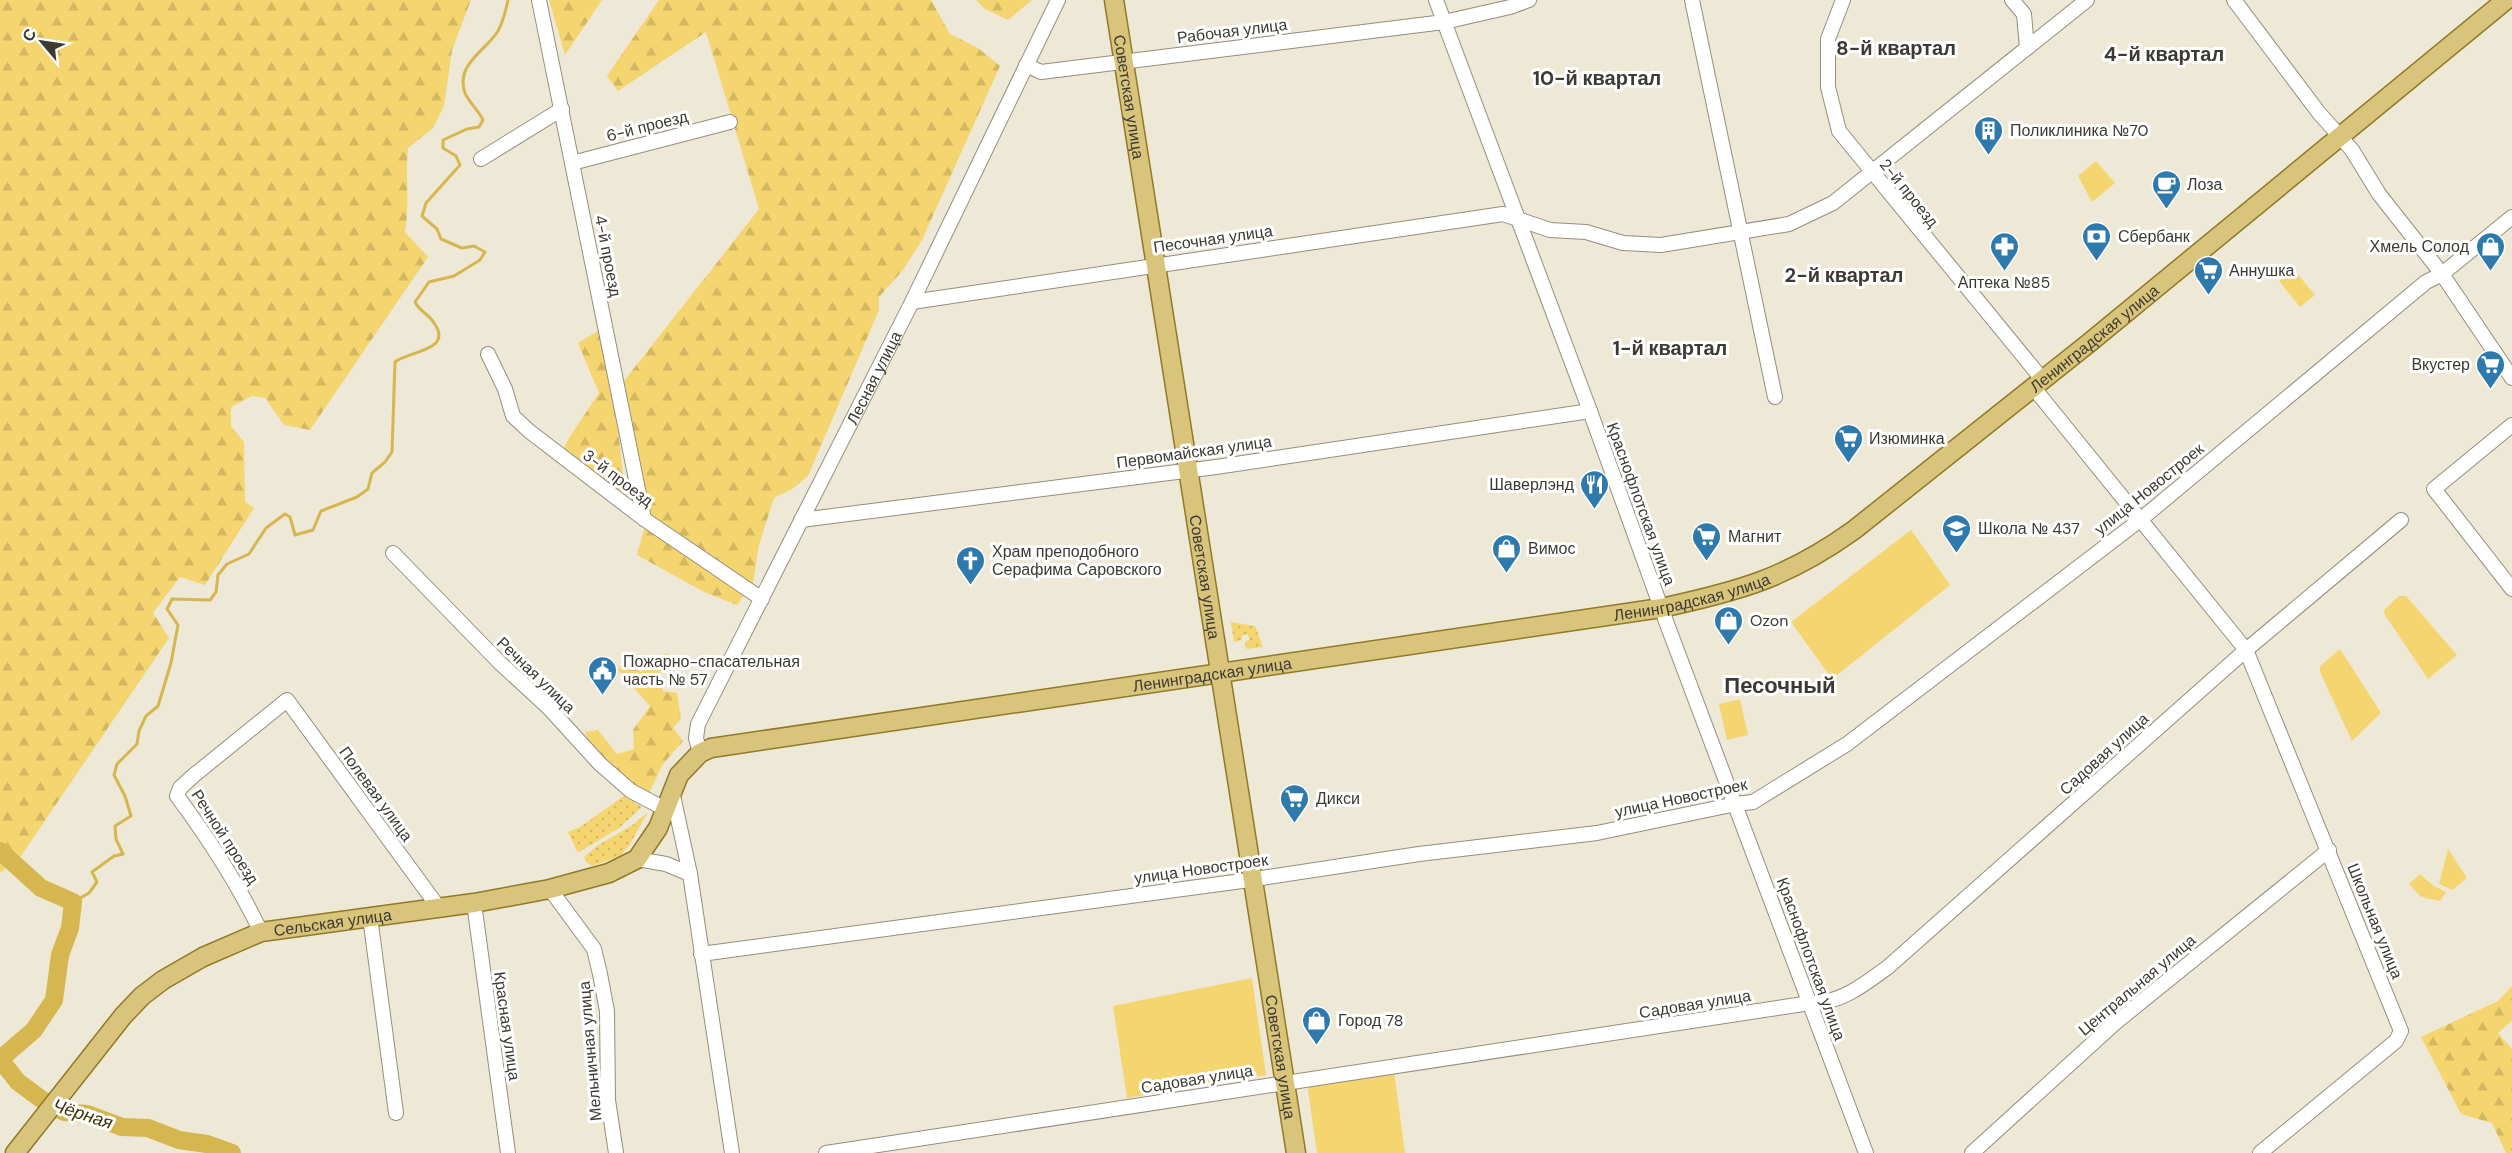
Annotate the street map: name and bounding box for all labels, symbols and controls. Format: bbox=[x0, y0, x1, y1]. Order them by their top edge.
north arrow bbox=[12, 12, 72, 72]
street label: Рабочая улица bbox=[1176, 14, 1288, 48]
text: С bbox=[17, 24, 42, 45]
street label: Советская улица bbox=[1109, 33, 1149, 161]
district label: 8-й квартал bbox=[1836, 35, 1956, 61]
district label: 4-й квартал bbox=[2104, 41, 2224, 67]
district label: 10-й квартал bbox=[1533, 65, 1661, 91]
street label: 6-й проезд bbox=[604, 106, 691, 146]
building icon: Поликлиника №70 bbox=[1973, 114, 2005, 156]
place label: Поликлиника №70 bbox=[2010, 120, 2149, 141]
street label: 2-й проезд bbox=[1875, 154, 1943, 232]
cafe icon: Лоза bbox=[2150, 168, 2182, 210]
place label: Лоза bbox=[2187, 174, 2223, 195]
street label: 4-й проезд bbox=[590, 213, 626, 299]
street label: Песочная улица bbox=[1152, 220, 1274, 258]
bank icon: Сбербанк bbox=[2081, 220, 2113, 262]
place label: Сбербанк bbox=[2118, 226, 2191, 247]
pharmacy icon: Аптека №85 bbox=[1988, 230, 2020, 272]
shop icon: Хмель Солод bbox=[2474, 230, 2506, 272]
place label: Хмель Солод bbox=[2370, 236, 2470, 257]
supermarket icon: Аннушка bbox=[2192, 254, 2224, 296]
place label: Аннушка bbox=[2229, 260, 2295, 281]
district label: 2-й квартал bbox=[1785, 262, 1903, 288]
place label: Аптека №85 bbox=[1958, 272, 2050, 293]
street label: Ленинградская улица bbox=[2025, 279, 2163, 397]
street label: Лесная улица bbox=[841, 327, 906, 428]
district label: 1-й квартал bbox=[1613, 335, 1727, 361]
supermarket icon: Вкустер bbox=[2475, 348, 2507, 390]
place label: Вкустер bbox=[2411, 354, 2470, 375]
street label: Краснофлотская улица bbox=[1602, 420, 1680, 589]
supermarket icon: Изюминка bbox=[1832, 422, 1864, 464]
place label: Изюминка bbox=[1869, 428, 1945, 449]
street label: Первомайская улица bbox=[1115, 431, 1273, 473]
street label: улица Новостроек bbox=[2090, 438, 2209, 540]
street label: 3-й проезд bbox=[579, 445, 658, 512]
restaurant icon: Шаверлэнд bbox=[1579, 468, 1611, 510]
place label: Шаверлэнд bbox=[1489, 474, 1575, 495]
school or university icon: Школа № 437 bbox=[1941, 512, 1973, 554]
street label: Советская улица bbox=[1185, 513, 1225, 641]
place label: Школа № 437 bbox=[1978, 518, 2080, 539]
supermarket icon: Магнит bbox=[1691, 520, 1723, 562]
place label: Магнит bbox=[1728, 526, 1782, 547]
shop icon: Вимос bbox=[1491, 532, 1523, 574]
place label: Вимос bbox=[1528, 538, 1576, 559]
place label: Храм преподобного Серафима Саровского bbox=[992, 541, 1162, 580]
church icon: Храм преподобного Серафима Саровского bbox=[955, 544, 987, 586]
street label: Ленинградская улица bbox=[1612, 568, 1773, 625]
shop icon: Ozon bbox=[1713, 604, 1745, 646]
place label: Ozon bbox=[1750, 610, 1788, 631]
street label: Речная улица bbox=[492, 632, 580, 718]
place label: Пожарно-спасательная часть № 57 bbox=[623, 651, 800, 690]
street label: Ленинградская улица bbox=[1131, 652, 1293, 696]
public building icon: Пожарно-спасательная часть № 57 bbox=[586, 654, 618, 696]
district label: Песочный bbox=[1724, 671, 1836, 700]
street label: Садовая улица bbox=[2055, 708, 2153, 800]
street label: Полевая улица bbox=[334, 742, 418, 846]
street label: улица Новостроек bbox=[1613, 773, 1750, 822]
supermarket icon: Дикси bbox=[1279, 782, 1311, 824]
street label: Речной проезд bbox=[187, 786, 264, 889]
place label: Дикси bbox=[1316, 788, 1360, 809]
street label: улица Новостроек bbox=[1133, 849, 1270, 889]
street label: Школьная улица bbox=[2342, 860, 2408, 982]
street label: Краснофлотская улица bbox=[1772, 875, 1850, 1044]
street label: Сельская улица bbox=[272, 904, 393, 941]
street label: Центральная улица bbox=[2074, 930, 2200, 1040]
street label: Красная улица bbox=[489, 970, 525, 1082]
street label: Мельничная улица bbox=[573, 980, 607, 1122]
street label: Садовая улица bbox=[1638, 985, 1753, 1023]
street label: Советская улица bbox=[1261, 993, 1301, 1121]
shop icon: Город 78 bbox=[1301, 1004, 1333, 1046]
place label: Город 78 bbox=[1338, 1010, 1404, 1031]
street label: Садовая улица bbox=[1140, 1060, 1255, 1098]
water label: Чёрная bbox=[50, 1093, 116, 1135]

